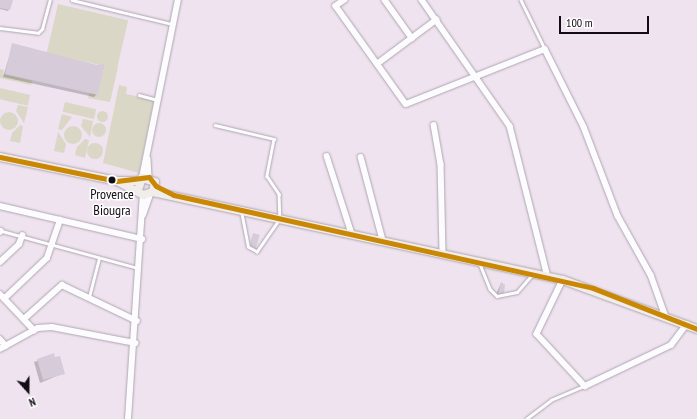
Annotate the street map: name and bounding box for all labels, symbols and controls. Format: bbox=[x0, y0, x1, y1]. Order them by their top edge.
scale bar bbox=[561, 8, 651, 34]
text: 100 m bbox=[566, 15, 593, 30]
marker: Provence Biougra bbox=[107, 175, 117, 185]
place label: Provence Biougra bbox=[90, 186, 134, 218]
north arrow bbox=[8, 371, 48, 411]
text: N bbox=[27, 395, 38, 410]

